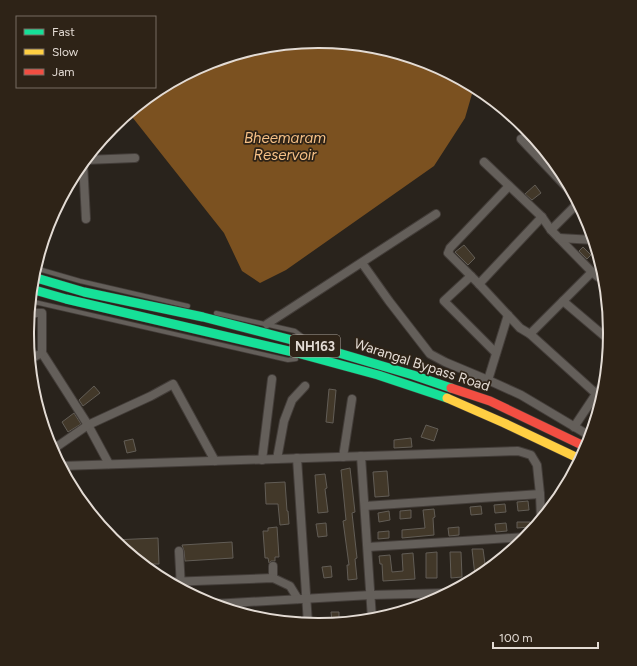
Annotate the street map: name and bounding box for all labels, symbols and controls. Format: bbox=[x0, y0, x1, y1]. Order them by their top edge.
legend bbox=[16, 16, 156, 88]
text: Fast bbox=[52, 25, 75, 39]
text: Slow bbox=[52, 45, 79, 59]
text: Jam bbox=[52, 65, 75, 79]
water label: Bheemaram Reservoir bbox=[244, 129, 326, 164]
road number: NH163 bbox=[290, 335, 340, 357]
street label: Warangal Bypass Road bbox=[352, 335, 492, 395]
scale bar bbox=[493, 624, 598, 650]
text: 100 m bbox=[499, 631, 533, 645]

